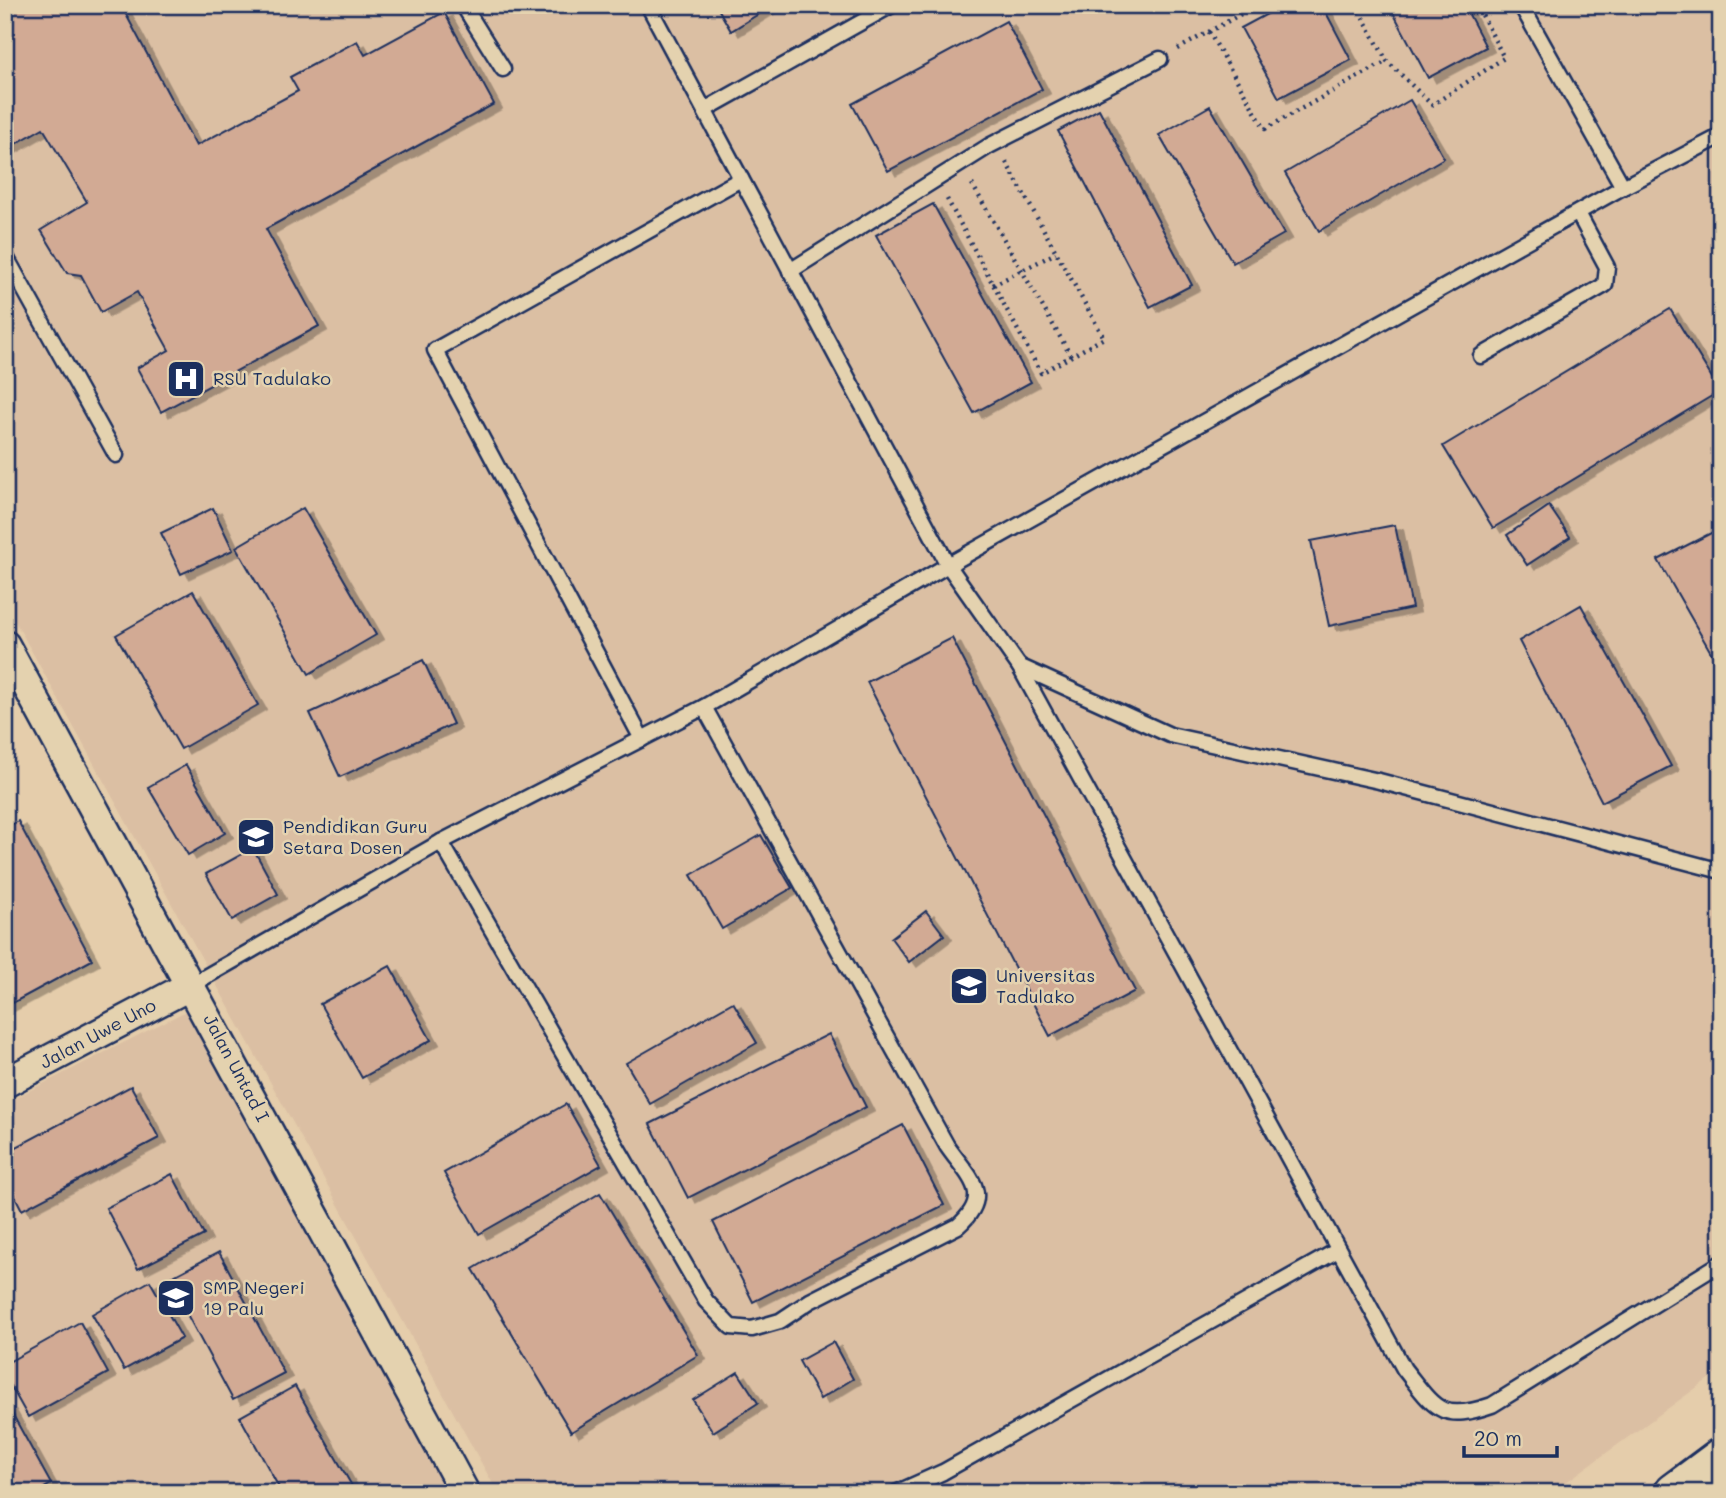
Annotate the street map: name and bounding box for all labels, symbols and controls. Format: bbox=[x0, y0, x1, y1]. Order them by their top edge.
hospital icon: RSU Tadulako bbox=[165, 358, 207, 400]
place label: RSU Tadulako bbox=[213, 366, 331, 390]
place label: Pendidikan Guru Setara Dosen bbox=[283, 814, 428, 859]
school or university icon: Pendidikan Guru Setara Dosen bbox=[235, 816, 277, 858]
place label: Universitas Tadulako bbox=[996, 963, 1095, 1008]
school or university icon: Universitas Tadulako bbox=[948, 965, 990, 1007]
street label: Jalan Uwe Uno bbox=[35, 992, 160, 1074]
street label: Jalan Untad I bbox=[198, 1009, 275, 1126]
place label: SMP Negeri 19 Palu bbox=[203, 1275, 305, 1320]
school or university icon: SMP Negeri 19 Palu bbox=[155, 1277, 197, 1319]
scale bar bbox=[1464, 1414, 1556, 1458]
text: 20 m bbox=[1474, 1424, 1522, 1451]

